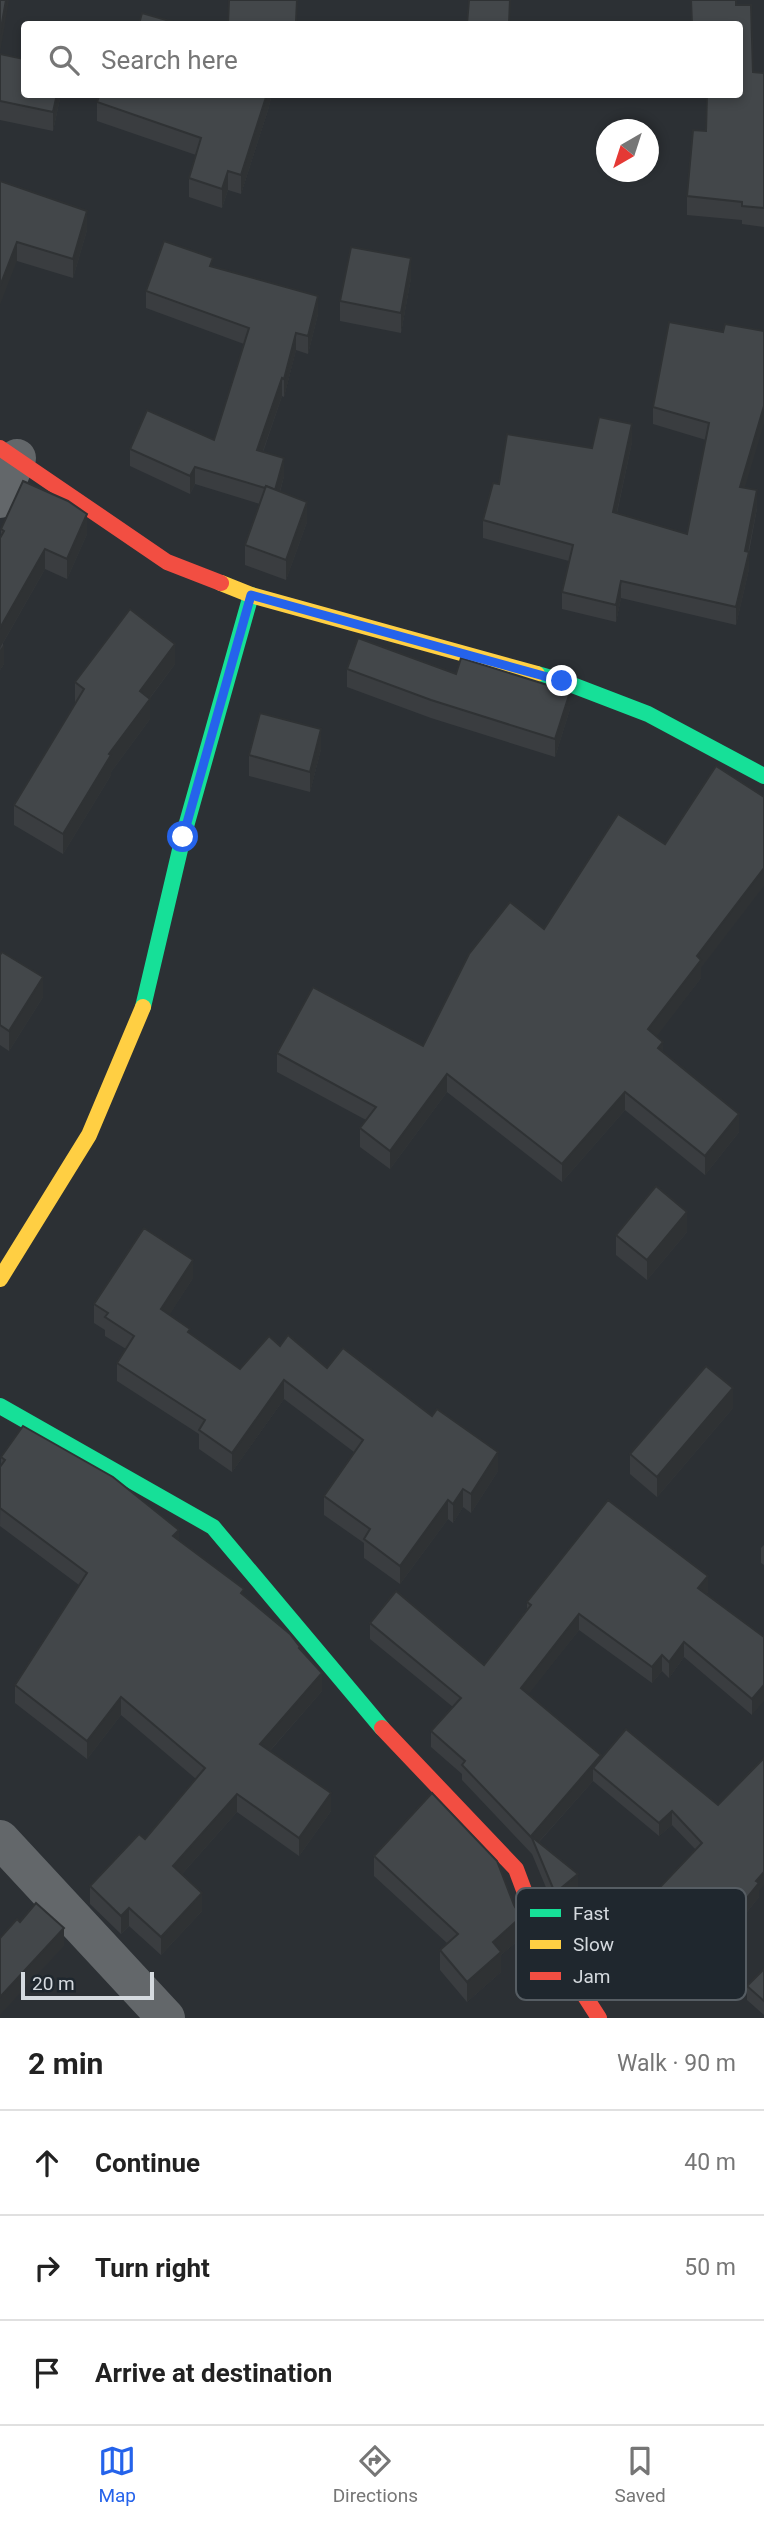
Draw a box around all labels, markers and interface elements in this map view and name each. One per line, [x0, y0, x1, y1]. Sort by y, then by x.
search box [21, 21, 743, 98]
icon: search [45, 41, 83, 79]
text: Search here [101, 45, 238, 75]
north arrow [596, 119, 659, 182]
route end [546, 665, 577, 696]
route start [167, 821, 198, 852]
legend [516, 1888, 746, 2000]
text: Fast [573, 1902, 610, 1925]
text: Slow [573, 1933, 614, 1956]
text: Jam [573, 1965, 610, 1988]
scale bar [21, 1969, 154, 2001]
text: 20 m [32, 1972, 75, 1995]
text: 2 min [28, 2046, 103, 2081]
text: Walk · 90 m [617, 2050, 736, 2077]
icon: ahead [28, 2144, 66, 2182]
text: Continue [95, 2148, 200, 2178]
text: 40 m [684, 2149, 736, 2176]
icon: right [28, 2249, 66, 2287]
text: Turn right [95, 2253, 210, 2283]
text: 50 m [684, 2254, 736, 2281]
icon: arrive [28, 2354, 66, 2392]
text: Arrive at destination [95, 2358, 332, 2388]
tab: Map [98, 2442, 136, 2507]
tab: Directions [333, 2442, 418, 2507]
tab: Saved [614, 2442, 666, 2507]

